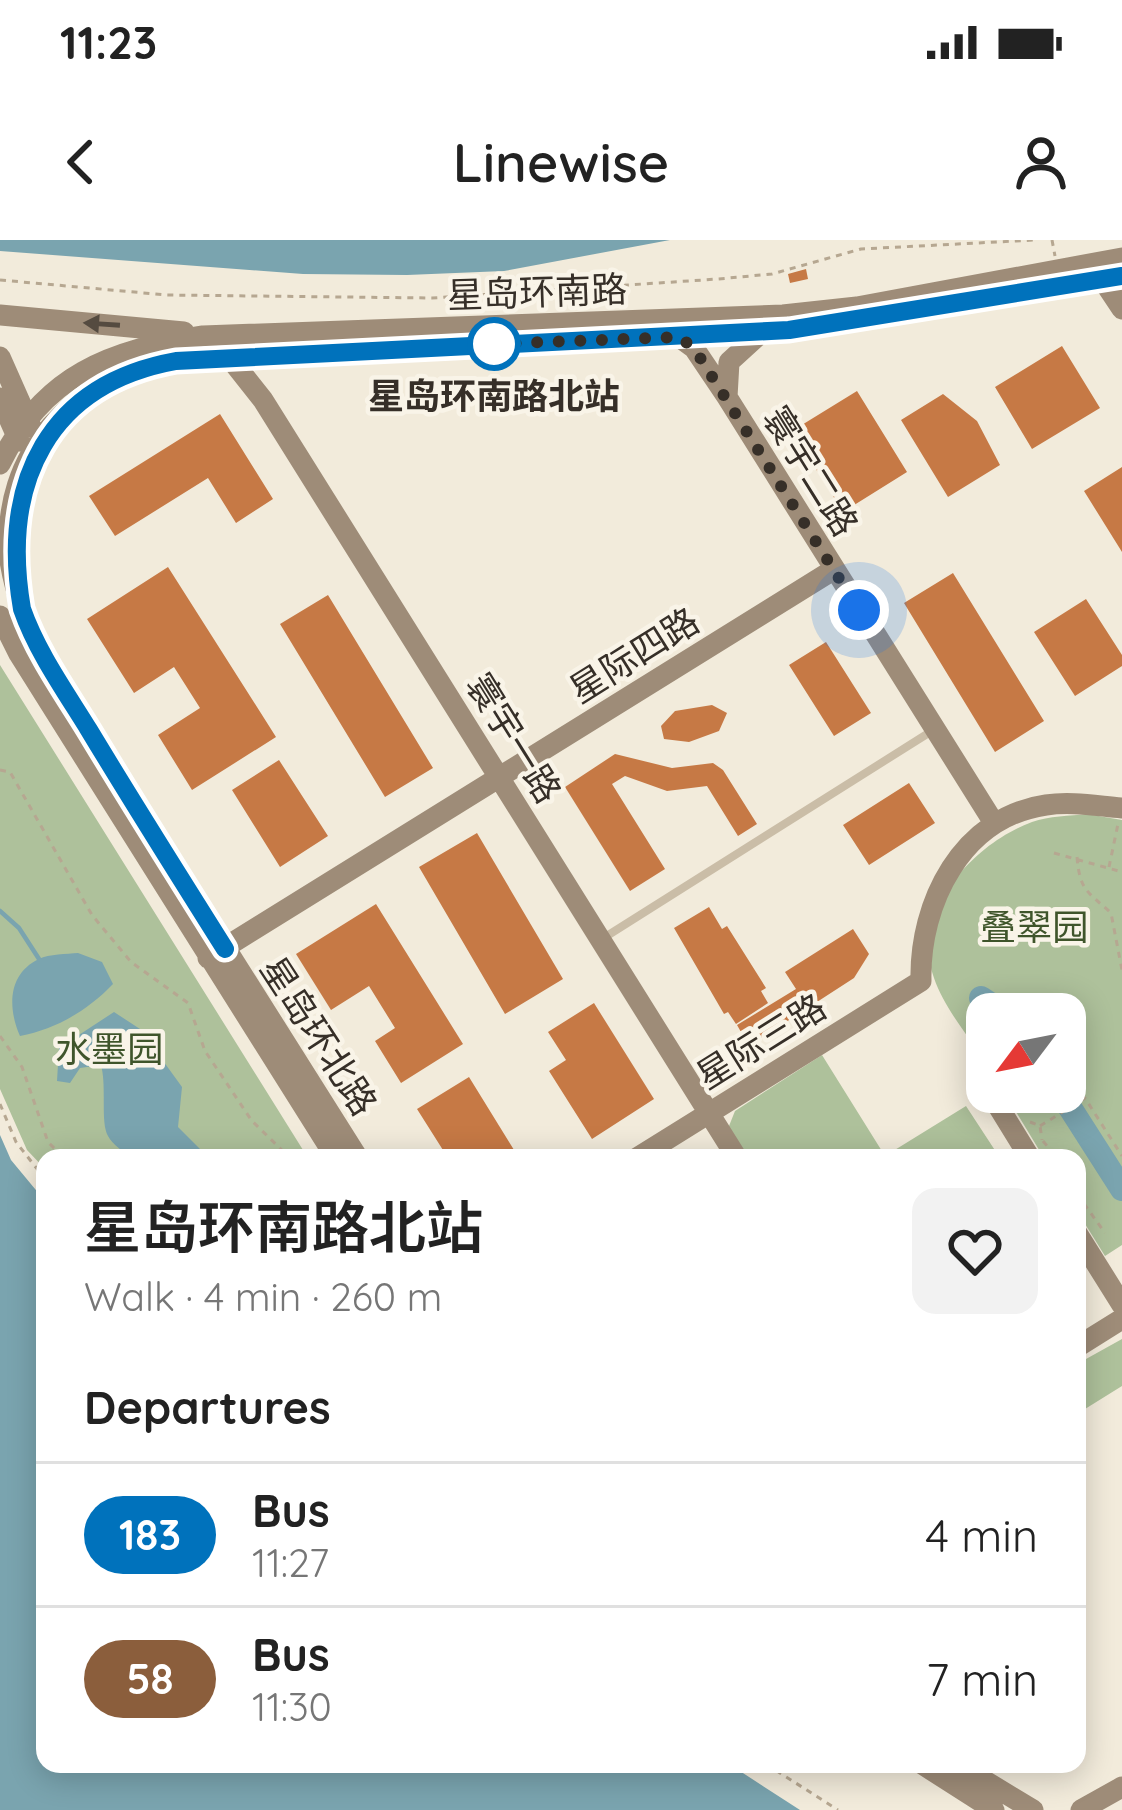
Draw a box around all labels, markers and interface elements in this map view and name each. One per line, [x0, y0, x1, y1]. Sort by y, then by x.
text: 11:23 [60, 14, 157, 70]
text: Linewise [453, 128, 669, 196]
icon: back [48, 129, 114, 195]
icon: person [1008, 129, 1074, 195]
street label: 星岛环南路 [446, 266, 628, 317]
one-way arrow [82, 315, 120, 334]
marker: 星岛环南路北站 [469, 319, 519, 369]
place label: 星岛环南路北站 [368, 373, 620, 418]
street label: 寰宇二路 [754, 398, 869, 544]
your location [829, 580, 889, 640]
street label: 星际四路 [561, 597, 707, 712]
street label: 寰宇一路 [457, 665, 572, 811]
park label: 叠翠园 [980, 904, 1088, 949]
street label: 星岛环北路 [252, 948, 387, 1123]
street label: 星际三路 [688, 983, 834, 1098]
north arrow [966, 993, 1086, 1113]
map controls [966, 993, 1086, 1113]
park label: 水墨园 [55, 1026, 163, 1071]
button: heart [912, 1188, 1038, 1314]
text: 星岛环南路北站 [84, 1191, 483, 1262]
text: Walk · 4 min · 260 m [84, 1272, 442, 1321]
text: Departures [84, 1379, 331, 1435]
text: Bus [252, 1482, 330, 1538]
text: 4 min [925, 1507, 1038, 1563]
text: 183 [119, 1508, 181, 1561]
text: 11:27 [252, 1538, 329, 1587]
text: Bus [252, 1626, 330, 1682]
text: 7 min [926, 1651, 1038, 1707]
text: 58 [126, 1652, 174, 1705]
text: 11:30 [252, 1682, 332, 1731]

